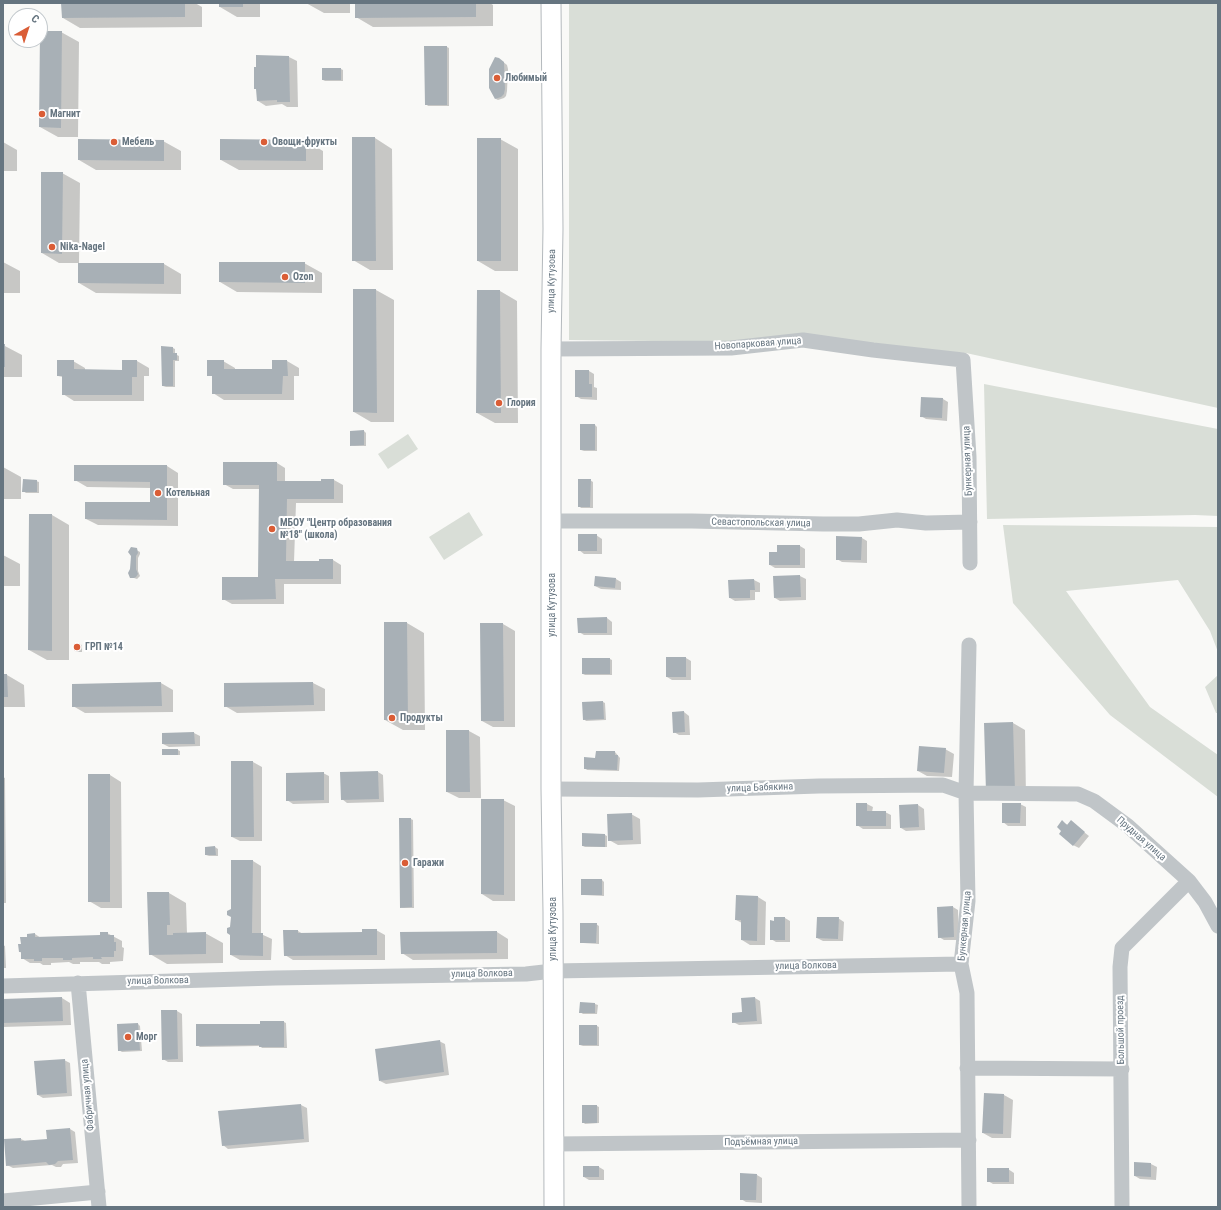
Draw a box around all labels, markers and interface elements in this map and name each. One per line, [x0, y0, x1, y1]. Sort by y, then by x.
north arrow [8, 8, 48, 48]
text: С [29, 12, 42, 26]
place label: Любимый [505, 72, 547, 84]
marker: Любимый [492, 73, 502, 83]
place label: Магнит [50, 108, 81, 120]
marker: Магнит [37, 109, 47, 119]
place label: Мебель [122, 136, 154, 148]
place label: Овощи-фрукты [272, 136, 337, 148]
marker: Мебель [109, 137, 119, 147]
marker: Овощи-фрукты [259, 137, 269, 147]
place label: Nika-Nagel [60, 241, 105, 253]
marker: Nika-Nagel [47, 242, 57, 252]
street label: улица Кутузова [545, 249, 559, 313]
place label: Ozon [293, 271, 313, 283]
marker: Ozon [280, 272, 290, 282]
street label: Новопарковая улица [714, 335, 802, 353]
place label: Глория [507, 397, 536, 409]
marker: Глория [494, 398, 504, 408]
street label: Бункерная улица [961, 426, 975, 496]
place label: Котельная [166, 487, 210, 499]
marker: Котельная [153, 488, 163, 498]
street label: Севастопольская улица [711, 516, 811, 530]
place label: МБОУ "Центр образования №18" (школа) [280, 517, 392, 540]
marker: МБОУ "Центр образования №18" (школа) [267, 524, 277, 534]
street label: улица Кутузова [546, 573, 558, 637]
place label: ГРП №14 [85, 641, 123, 653]
marker: ГРП №14 [72, 642, 82, 652]
place label: Продукты [400, 712, 443, 724]
marker: Продукты [387, 713, 397, 723]
street label: улица Бабякина [727, 781, 793, 795]
street label: Прудная улица [1114, 814, 1168, 864]
place label: Гаражи [413, 857, 444, 869]
marker: Гаражи [400, 858, 410, 868]
street label: Бункерная улица [956, 890, 974, 962]
street label: улица Кутузова [547, 897, 559, 961]
street label: улица Волкова [775, 959, 837, 973]
street label: улица Волкова [451, 967, 513, 981]
street label: улица Волкова [127, 974, 189, 988]
street label: Большой проезд [1114, 995, 1128, 1065]
place label: Морг [136, 1031, 157, 1043]
marker: Морг [123, 1032, 133, 1042]
street label: Фабричная улица [79, 1058, 97, 1132]
street label: Подъёмная улица [724, 1135, 798, 1149]

